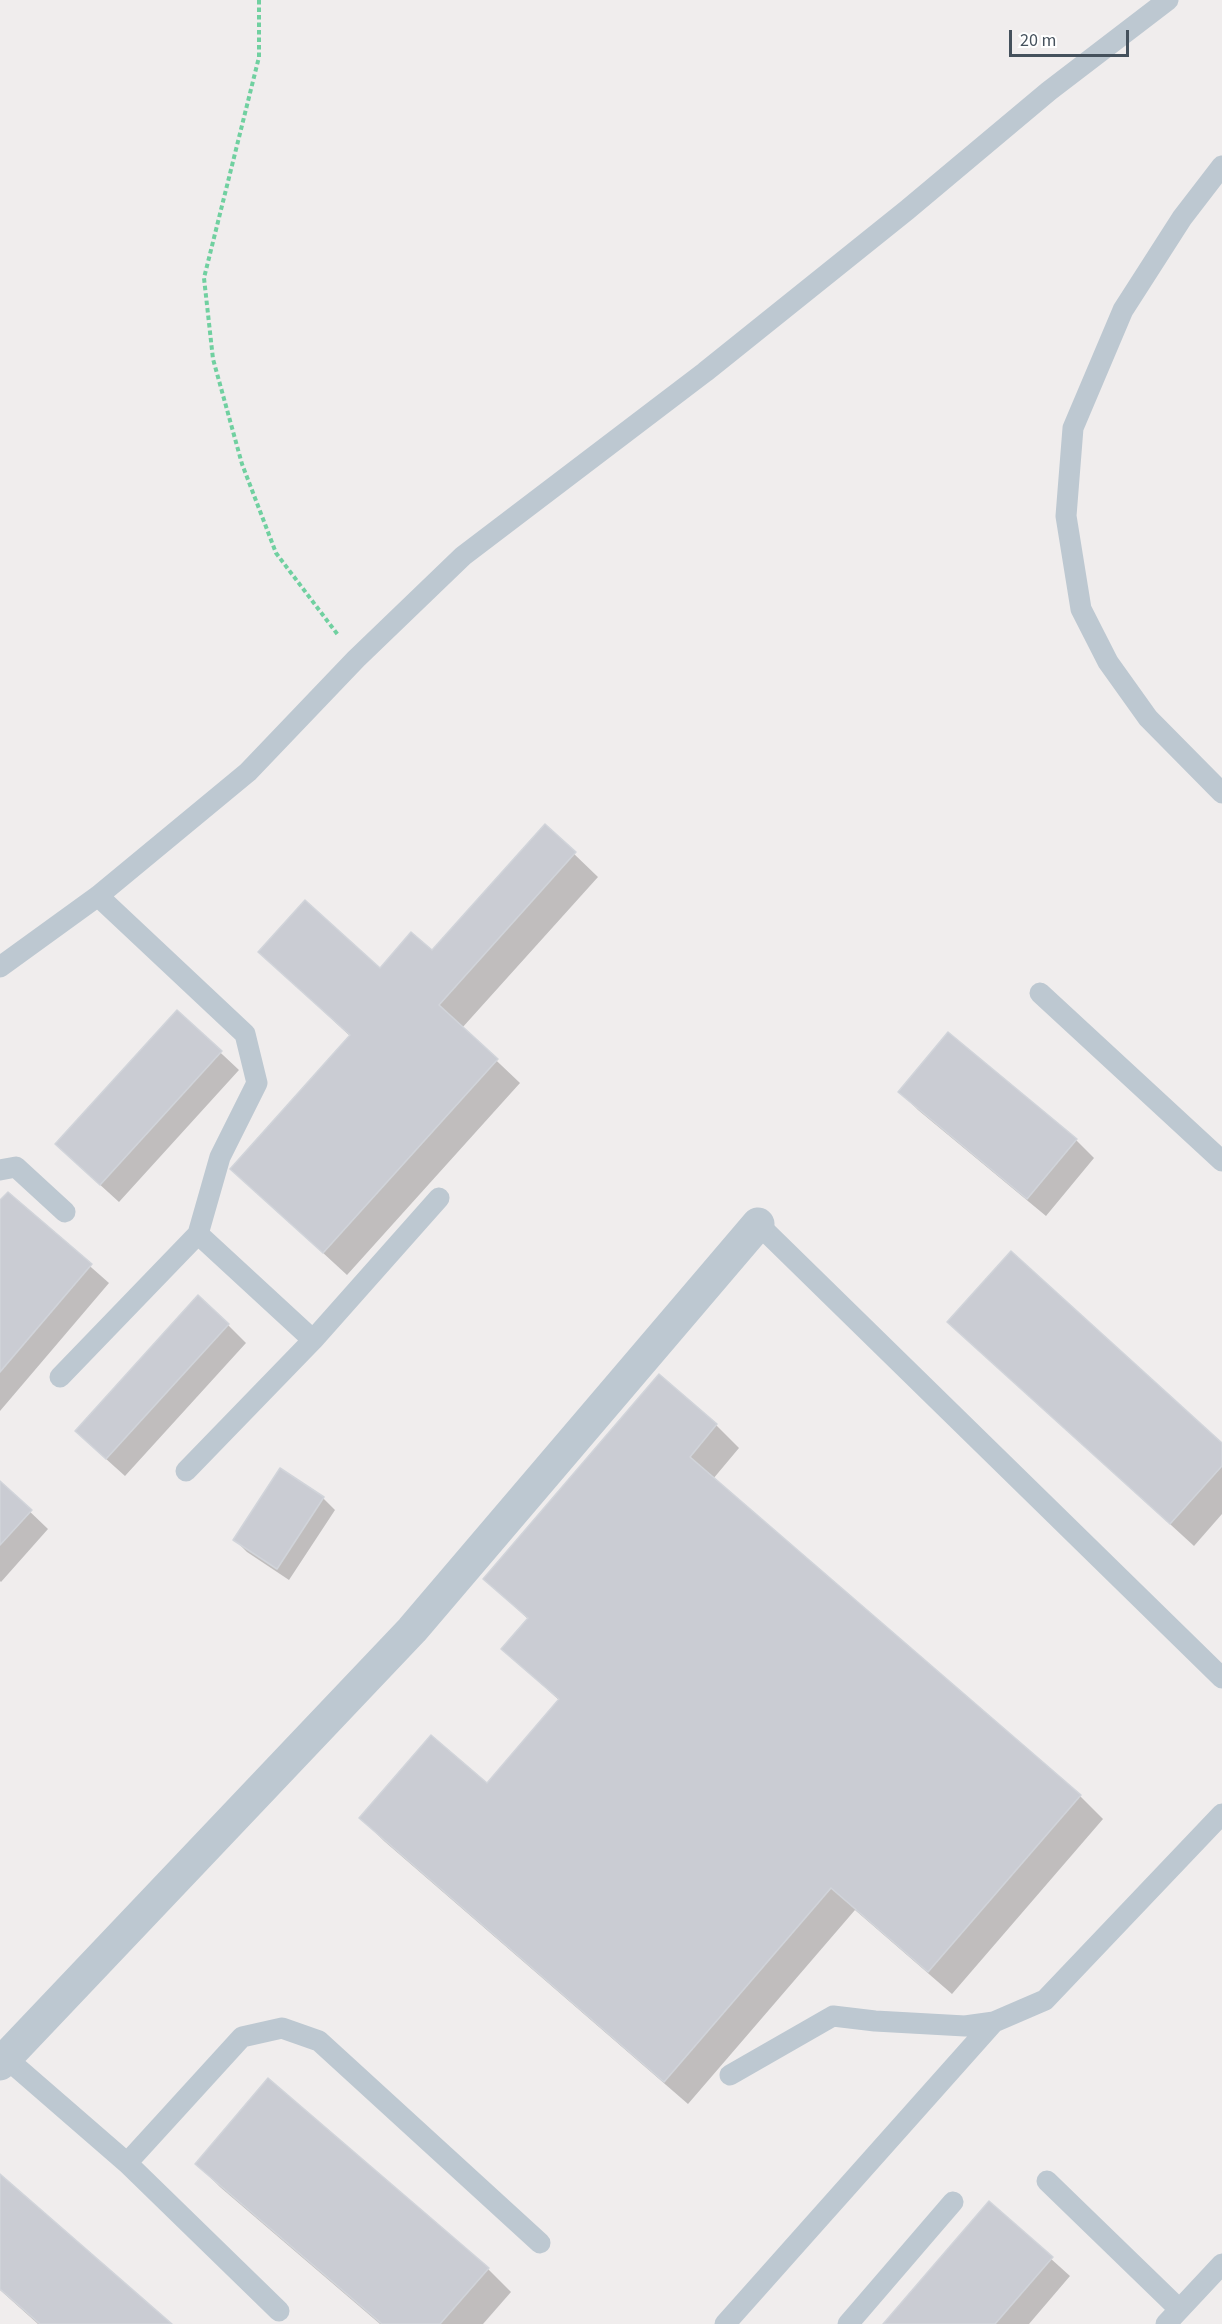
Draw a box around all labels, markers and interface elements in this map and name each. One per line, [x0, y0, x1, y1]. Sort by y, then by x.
scale bar [1012, 18, 1132, 56]
text: 20 m [1020, 28, 1056, 53]

